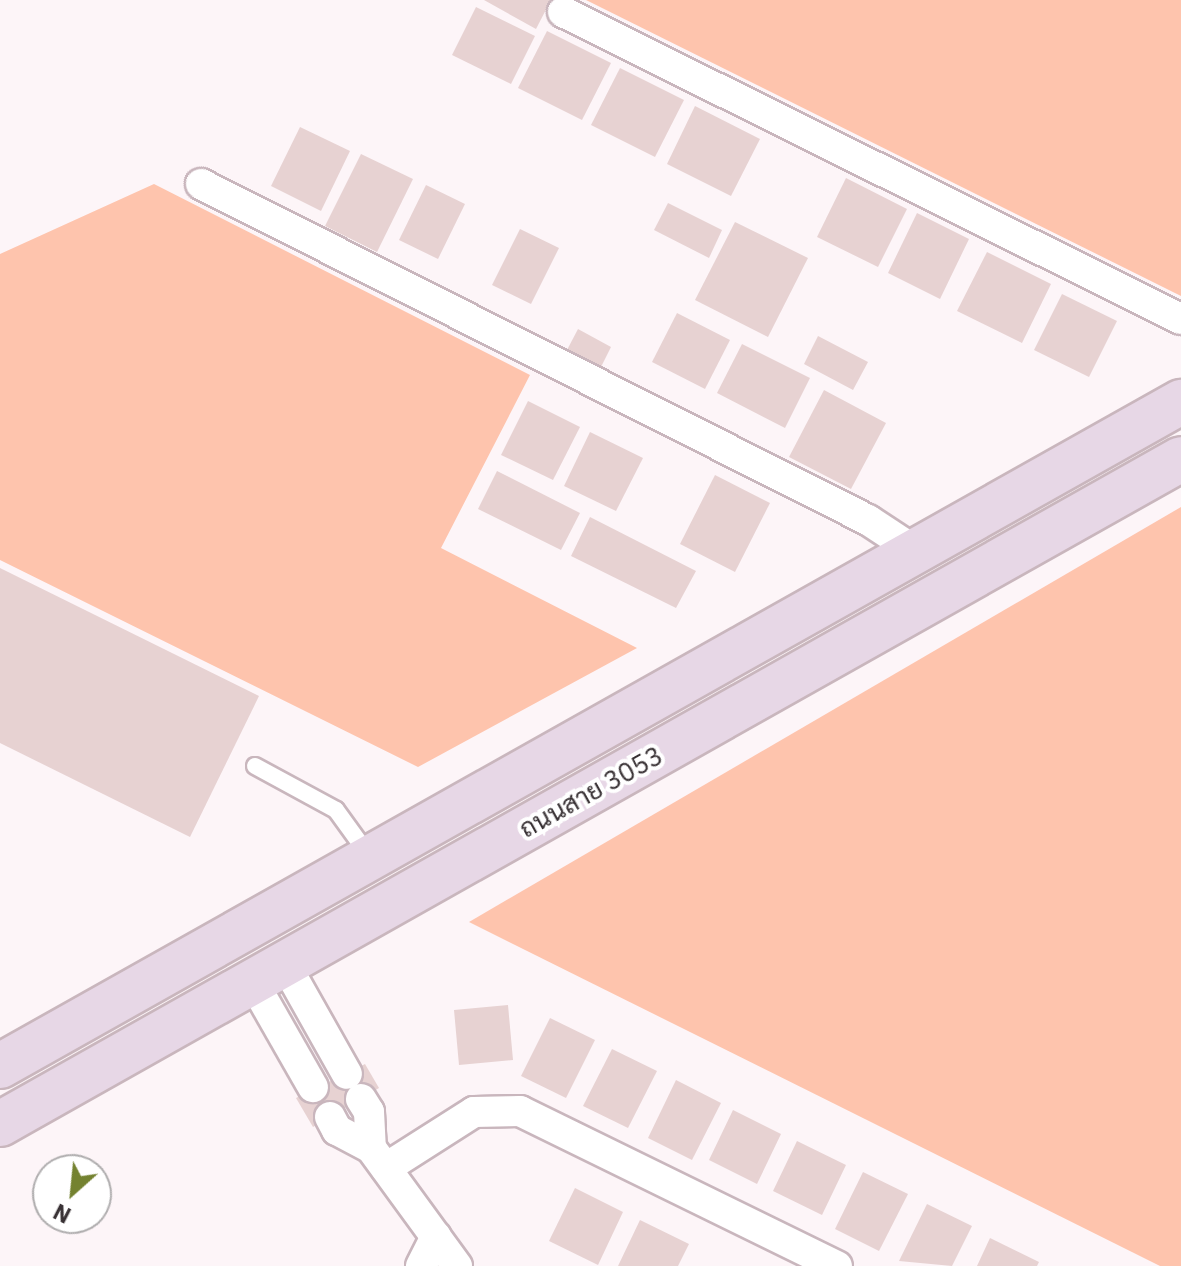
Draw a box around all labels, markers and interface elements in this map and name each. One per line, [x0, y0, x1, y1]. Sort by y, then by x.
street label: ถนนสาย 3053 [514, 740, 668, 844]
north arrow [32, 1154, 112, 1234]
text: N [48, 1198, 75, 1231]

